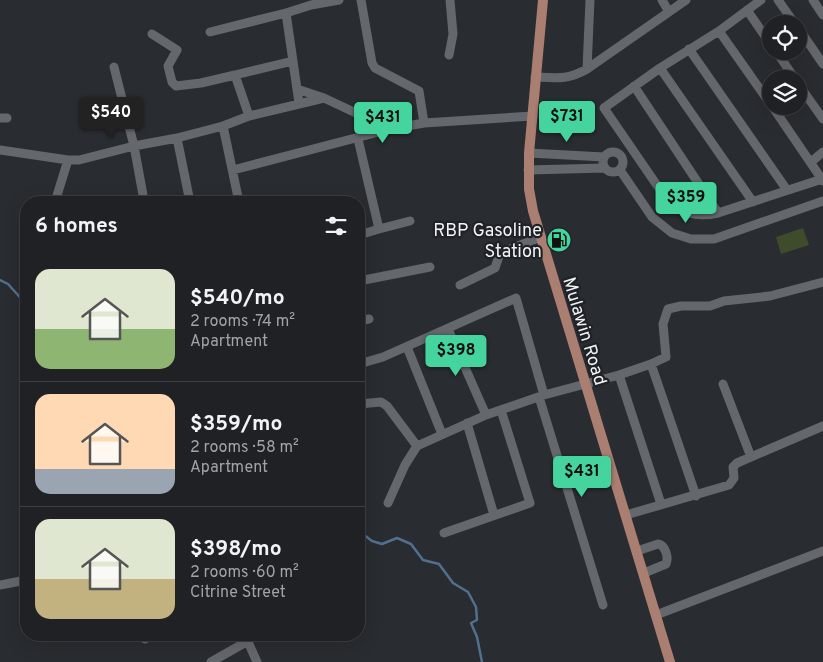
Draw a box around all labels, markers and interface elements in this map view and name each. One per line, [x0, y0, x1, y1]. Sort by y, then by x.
map controls [762, 15, 807, 115]
button: locate [762, 15, 807, 60]
button: layers [762, 70, 807, 115]
pin: $540 [81, 96, 141, 139]
pin: $731 [537, 100, 597, 143]
pin: $431 [353, 102, 413, 144]
text: $540 [91, 103, 131, 123]
text: $731 [550, 107, 584, 127]
text: $431 [365, 108, 401, 128]
pin: $359 [656, 182, 716, 224]
text: $359 [667, 188, 705, 208]
icon: filters [322, 212, 350, 240]
text: 6 homes [35, 213, 118, 240]
place label: RBP Gasoline Station [433, 220, 542, 264]
fuel station icon: RBP Gasoline Station [546, 227, 572, 253]
street label: Mulawin Road [556, 274, 611, 388]
text: $540/mo [190, 285, 285, 312]
icon: home [75, 289, 135, 349]
text: 2 rooms · 74 m² [190, 312, 295, 332]
text: Apartment [190, 332, 268, 352]
pin: $398 [426, 334, 486, 377]
text: $398 [436, 341, 476, 361]
text: $359/mo [190, 411, 282, 438]
icon: home [75, 414, 135, 474]
text: 2 rooms · 58 m² [190, 438, 299, 458]
pin: $431 [552, 456, 612, 498]
text: Apartment [190, 458, 268, 478]
text: $431 [564, 462, 600, 482]
text: $398/mo [190, 536, 282, 563]
icon: home [75, 539, 135, 599]
text: 2 rooms · 60 m² [190, 563, 299, 583]
text: Citrine Street [190, 583, 286, 603]

